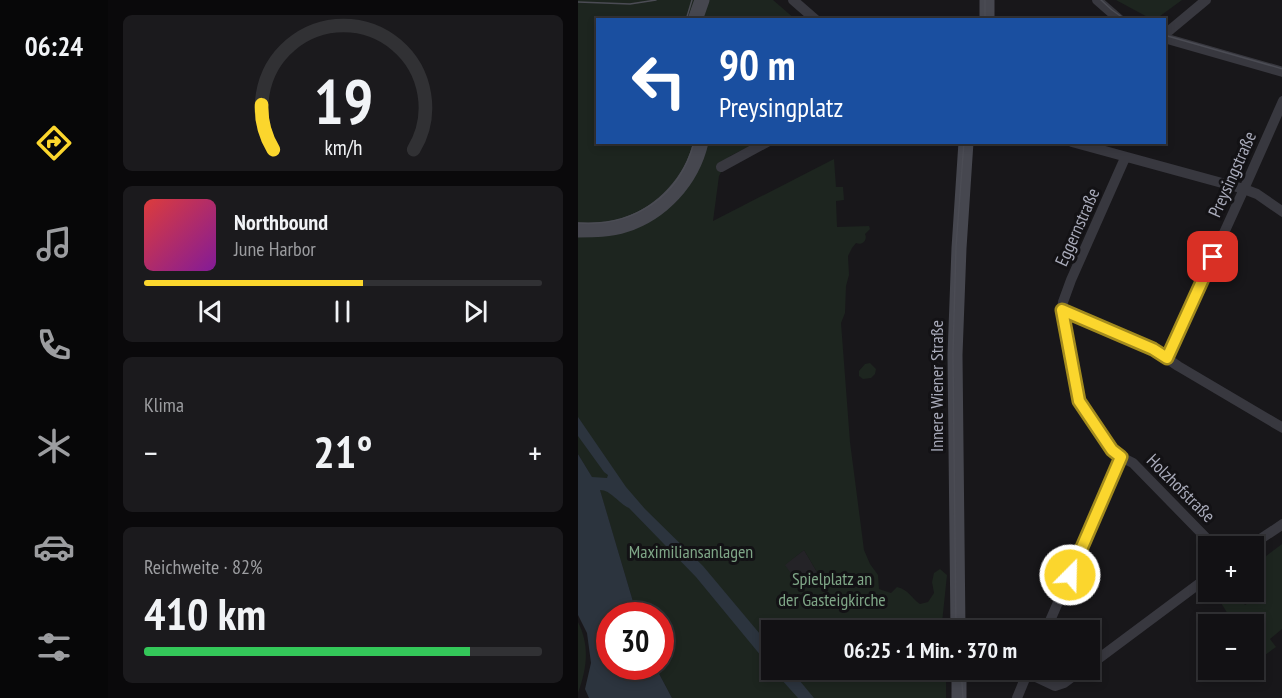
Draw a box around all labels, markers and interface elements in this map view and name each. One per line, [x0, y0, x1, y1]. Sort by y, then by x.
text: 06:24 [25, 29, 83, 63]
text: 90 m [719, 37, 796, 92]
icon: left [620, 42, 698, 120]
text: 19 [313, 60, 373, 141]
text: Preysingplatz [719, 90, 843, 124]
icon: directions [33, 122, 75, 164]
street label: Preysingstraße [1203, 128, 1261, 220]
text: km/h [324, 133, 362, 161]
street label: Eggernstraße [1050, 184, 1104, 270]
text: Northbound [234, 208, 328, 236]
icon: music [33, 223, 75, 265]
pin [1187, 231, 1238, 282]
text: June Harbor [234, 236, 316, 262]
icon: arrive [1196, 240, 1229, 273]
icon: previous [194, 295, 227, 328]
icon: pause [326, 295, 359, 328]
icon: next [459, 295, 492, 328]
street label: Innere Wiener Straße [925, 320, 948, 452]
icon: phone [33, 324, 75, 366]
text: Klima [144, 392, 184, 418]
text: 21° [313, 422, 373, 480]
icon: climate [33, 425, 75, 467]
text: − [144, 431, 158, 474]
text: + [528, 431, 542, 474]
street label: Holzhofstraße [1142, 449, 1220, 527]
icon: car [33, 526, 75, 568]
map controls [1198, 536, 1264, 680]
button: + [1198, 536, 1264, 602]
park label: Maximiliansanlagen [629, 540, 753, 563]
position arrow [1038, 543, 1102, 607]
text: Reichweite · 82% [144, 554, 263, 580]
park label: Spielplatz an der Gasteigkirche [778, 567, 886, 611]
text: 410 km [144, 584, 266, 642]
speed limit sign: 30 [596, 602, 674, 680]
button: − [1198, 614, 1264, 680]
icon: filters [33, 626, 75, 668]
text: 06:25 · 1 Min. · 370 m [844, 636, 1017, 664]

